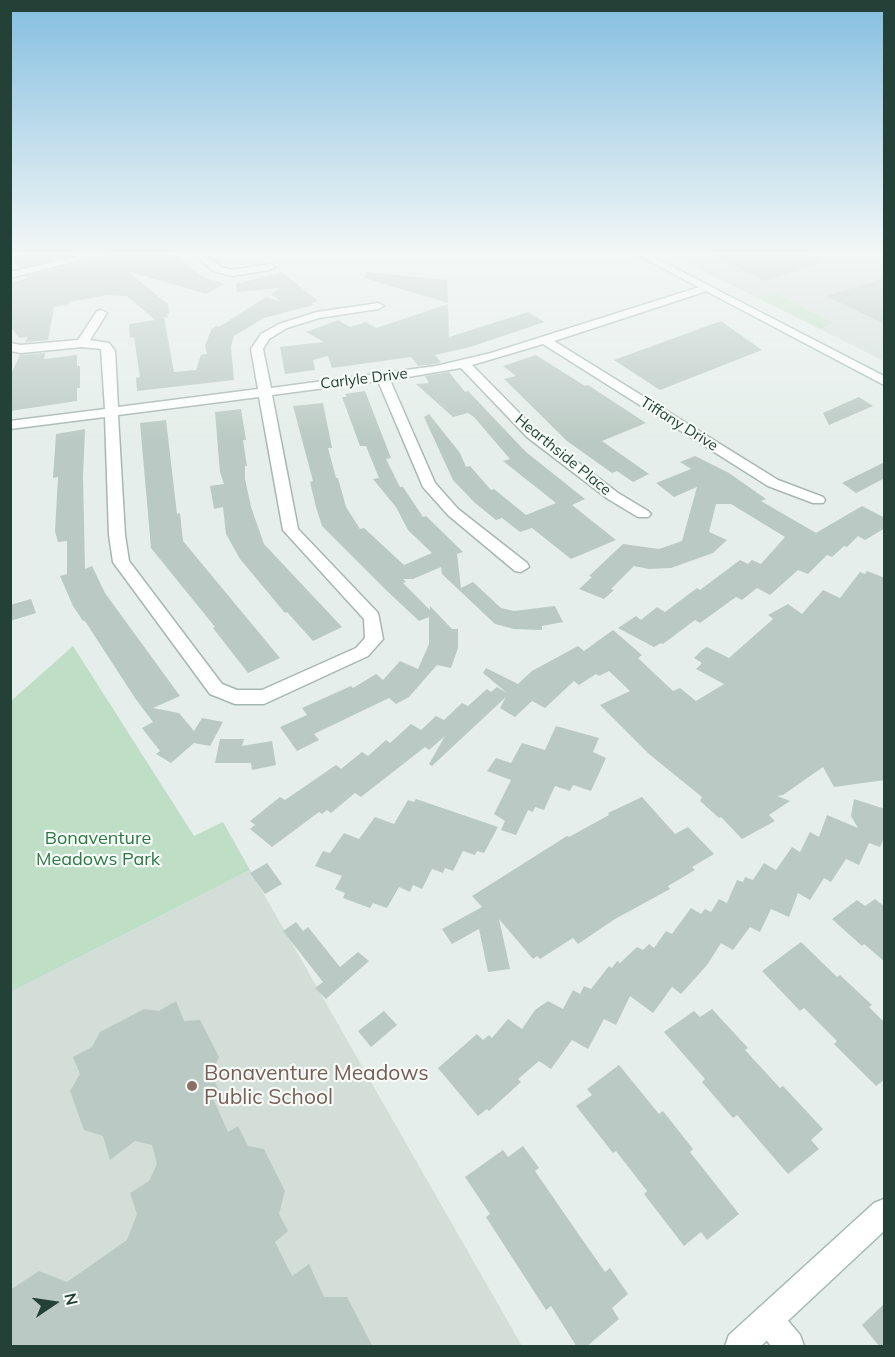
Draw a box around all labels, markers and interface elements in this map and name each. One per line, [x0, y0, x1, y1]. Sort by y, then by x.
street label: Carlyle Drive [319, 365, 409, 393]
street label: Tiffany Drive [637, 393, 721, 455]
street label: Hearthside Place [511, 411, 615, 499]
park label: Bonaventure Meadows Park [36, 828, 160, 870]
place label: Bonaventure Meadows Public School [204, 1061, 429, 1111]
marker: Bonaventure Meadows Public School [185, 1079, 199, 1093]
north arrow [24, 1273, 84, 1333]
text: N [60, 1291, 83, 1307]

